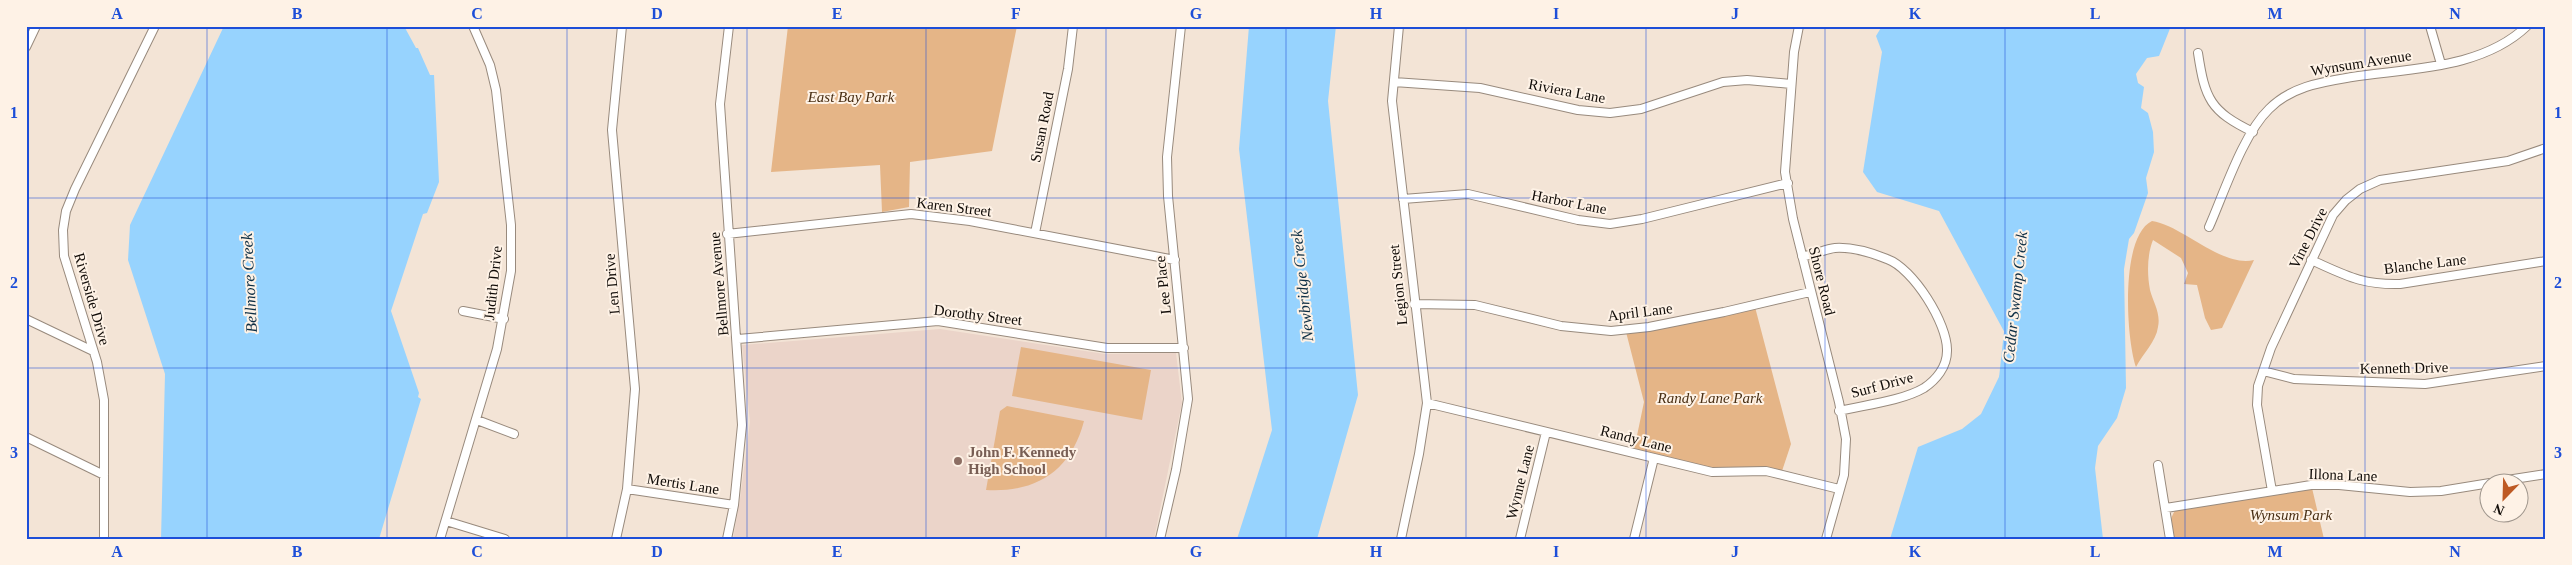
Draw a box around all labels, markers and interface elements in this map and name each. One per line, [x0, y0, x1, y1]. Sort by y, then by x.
text: A [111, 5, 123, 22]
text: B [292, 5, 303, 22]
text: C [471, 5, 483, 22]
text: D [651, 5, 663, 22]
text: E [832, 5, 842, 22]
text: F [1011, 5, 1021, 22]
text: G [1190, 5, 1203, 22]
text: H [1370, 5, 1383, 22]
text: I [1553, 5, 1559, 22]
text: J [1731, 5, 1739, 22]
text: K [1909, 5, 1922, 22]
text: L [2090, 5, 2100, 22]
text: M [2267, 5, 2283, 22]
text: N [2449, 5, 2461, 22]
street label: Wynsum Avenue [2310, 47, 2413, 79]
street label: Riviera Lane [1527, 76, 1607, 106]
park label: East Bay Park [807, 89, 895, 105]
street label: Susan Road [1027, 90, 1057, 163]
text: 1 [10, 104, 18, 121]
text: 1 [2554, 104, 2562, 121]
street label: Harbor Lane [1530, 187, 1608, 217]
street label: Karen Street [916, 194, 993, 220]
street label: Vine Drive [2286, 205, 2330, 271]
water label: Newbridge Creek [1288, 229, 1317, 343]
water label: Cedar Swamp Creek [2000, 230, 2031, 364]
street label: Bellmore Avenue [706, 231, 732, 337]
water label: Bellmore Creek [238, 232, 260, 333]
street label: Legion Street [1386, 243, 1410, 326]
street label: Judith Drive [481, 245, 505, 321]
street label: Shore Road [1806, 245, 1838, 318]
street label: Riverside Drive [71, 251, 113, 347]
street label: Blanche Lane [2383, 251, 2467, 277]
street label: Len Drive [601, 252, 623, 315]
street label: Lee Place [1152, 255, 1174, 315]
text: 2 [10, 274, 18, 291]
text: 2 [2554, 274, 2562, 291]
street label: April Lane [1607, 300, 1674, 324]
street label: Dorothy Street [933, 302, 1024, 328]
street label: Kenneth Drive [2360, 359, 2449, 377]
street label: Surf Drive [1849, 369, 1915, 401]
park label: Randy Lane Park [1657, 390, 1763, 406]
street label: Randy Lane [1599, 422, 1674, 456]
street label: Wynne Lane [1503, 443, 1537, 521]
text: 3 [10, 444, 18, 461]
place label: John F. Kennedy High School [968, 444, 1077, 477]
text: 3 [2554, 444, 2562, 461]
marker: John F. Kennedy High School [952, 455, 964, 467]
street label: Illona Lane [2308, 466, 2378, 484]
street label: Mertis Lane [646, 470, 721, 498]
north arrow [2480, 472, 2530, 522]
text: N [2492, 501, 2507, 518]
park label: Wynsum Park [2250, 507, 2333, 523]
text: A [111, 543, 123, 560]
text: B [292, 543, 303, 560]
text: C [471, 543, 483, 560]
text: D [651, 543, 663, 560]
text: E [832, 543, 842, 560]
text: F [1011, 543, 1021, 560]
text: G [1190, 543, 1203, 560]
text: H [1370, 543, 1383, 560]
text: I [1553, 543, 1559, 560]
text: J [1731, 543, 1739, 560]
text: K [1909, 543, 1922, 560]
text: L [2090, 543, 2100, 560]
text: M [2267, 543, 2283, 560]
text: N [2449, 543, 2461, 560]

